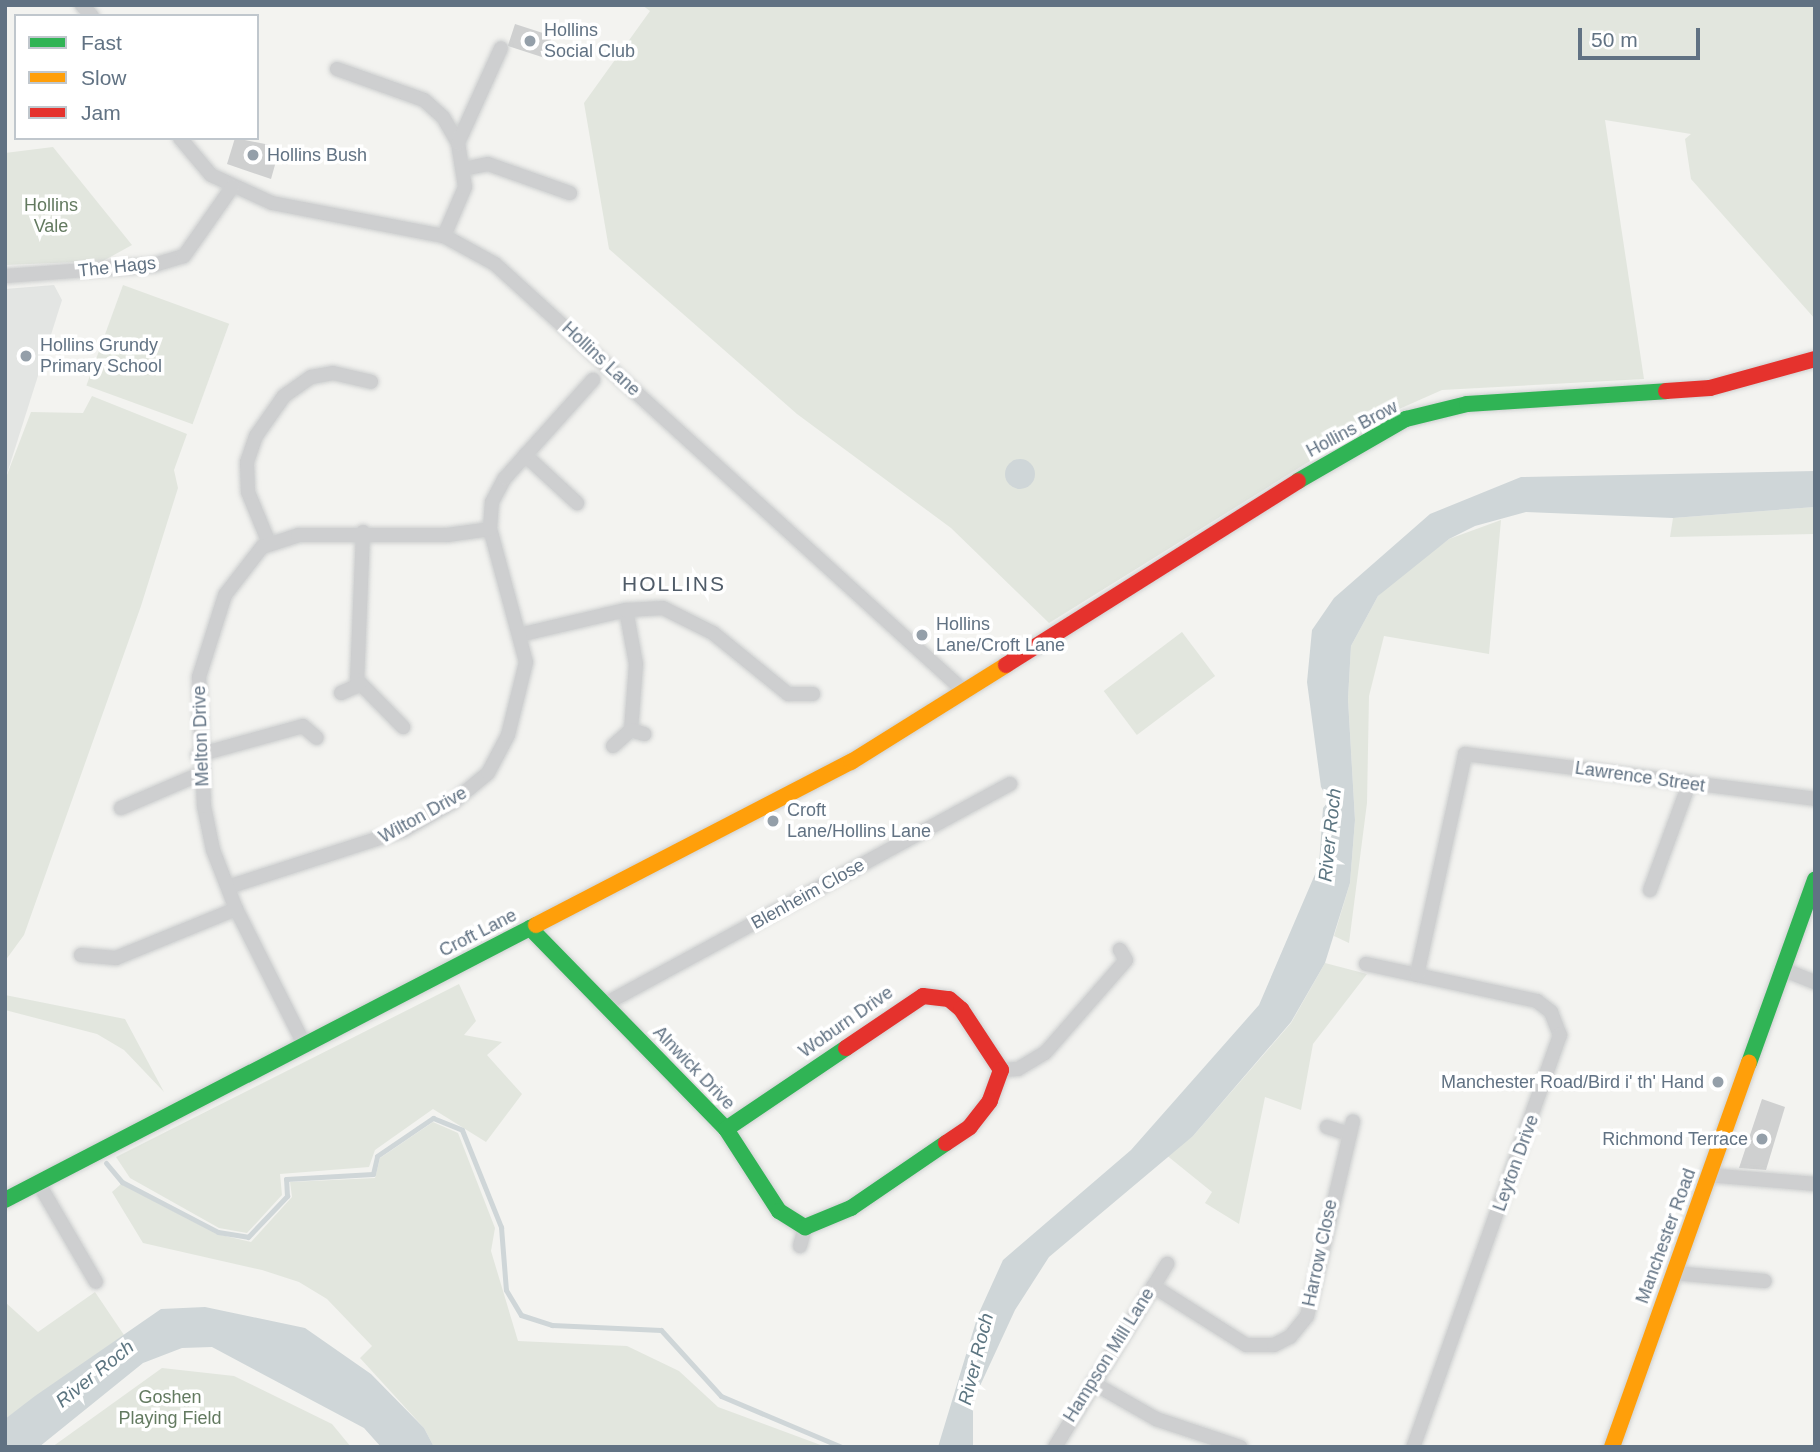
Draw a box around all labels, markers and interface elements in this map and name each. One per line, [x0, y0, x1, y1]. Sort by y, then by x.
legend [14, 14, 259, 140]
scale bar [1582, 14, 1704, 58]
place label: Hollins Social Club [544, 20, 635, 62]
text: 50 m [1591, 28, 1638, 51]
text: Fast [81, 31, 122, 54]
marker: Hollins Social Club [522, 33, 538, 49]
text: Slow [81, 66, 127, 89]
text: Jam [81, 101, 121, 124]
place label: Hollins Bush [267, 144, 367, 166]
marker: Hollins Bush [245, 147, 261, 163]
park label: Hollins Vale [24, 195, 78, 238]
street label: The Hags [77, 252, 157, 282]
street label: Hollins Lane [557, 317, 645, 401]
place label: Hollins Grundy Primary School [40, 335, 162, 378]
marker: Hollins Grundy Primary School [18, 348, 34, 364]
street label: Hollins Brow [1303, 396, 1401, 462]
district label: HOLLINS [623, 571, 725, 597]
place label: Hollins Lane/Croft Lane [936, 614, 1065, 656]
marker: Hollins Lane/Croft Lane [914, 627, 930, 643]
street label: Melton Drive [188, 685, 214, 787]
street label: Lawrence Street [1574, 757, 1706, 797]
street label: Wilton Drive [375, 782, 471, 848]
water label: River Roch [1314, 787, 1346, 883]
place label: Croft Lane/Hollins Lane [787, 800, 931, 842]
marker: Croft Lane/Hollins Lane [765, 813, 781, 829]
street label: Blenheim Close [748, 854, 868, 934]
street label: Croft Lane [436, 904, 520, 962]
street label: Woburn Drive [795, 982, 897, 1062]
street label: Alnwick Drive [649, 1022, 739, 1114]
place label: Manchester Road/Bird i' th' Hand [1441, 1071, 1704, 1093]
marker: Manchester Road/Bird i' th' Hand [1710, 1074, 1726, 1090]
street label: Leyton Drive [1489, 1112, 1543, 1214]
place label: Richmond Terrace [1602, 1128, 1748, 1150]
marker: Richmond Terrace [1754, 1131, 1770, 1147]
street label: Manchester Road [1632, 1166, 1700, 1306]
street label: Harrow Close [1298, 1197, 1342, 1309]
street label: Hampson Mill Lane [1059, 1284, 1159, 1426]
water label: River Roch [954, 1311, 998, 1407]
water label: River Roch [51, 1336, 139, 1412]
park label: Goshen Playing Field [118, 1387, 222, 1430]

